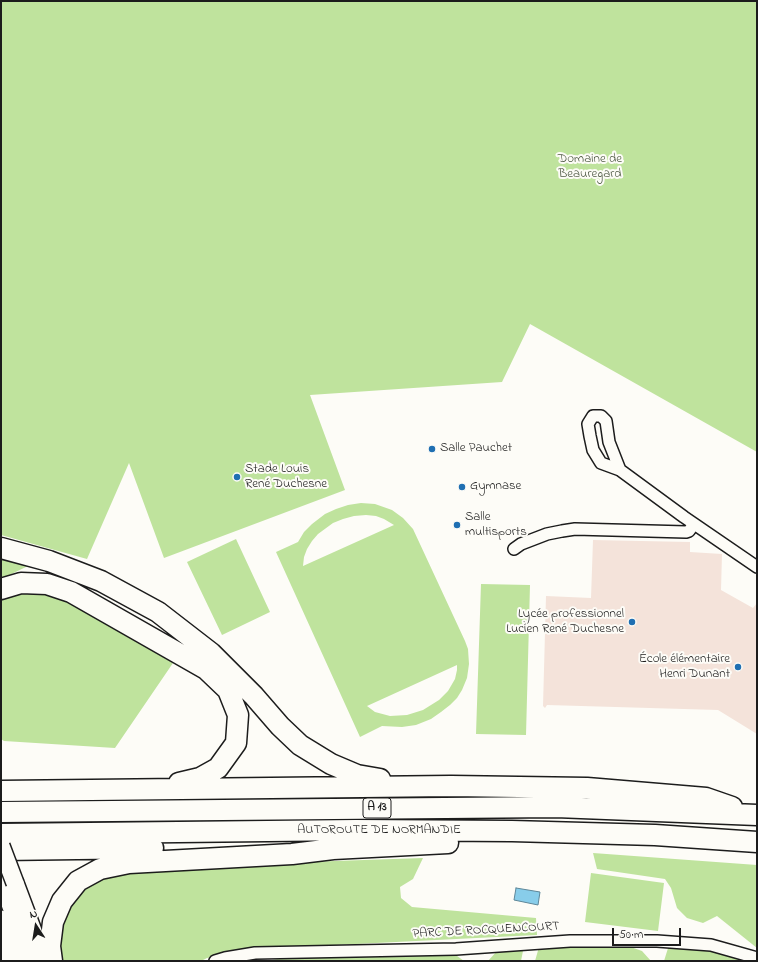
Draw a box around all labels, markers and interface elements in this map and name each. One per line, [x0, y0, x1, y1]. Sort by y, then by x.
park label: Domaine de Beauregard [558, 152, 622, 183]
place label: Salle Pauchet [440, 441, 512, 457]
marker: Salle Pauchet [427, 444, 437, 454]
place label: Stade Louis René Duchesne [245, 462, 327, 493]
marker: Stade Louis René Duchesne [232, 472, 242, 482]
place label: Gymnase [470, 479, 521, 495]
marker: Gymnase [457, 482, 467, 492]
place label: Salle multisports [465, 510, 527, 541]
marker: Salle multisports [452, 520, 462, 530]
place label: Lycée professionnel Lucien René Duchesne [506, 607, 624, 638]
marker: Lycée professionnel Lucien René Duchesne [627, 617, 637, 627]
place label: École élémentaire Henri Dunant [639, 652, 730, 683]
marker: École élémentaire Henri Dunant [733, 662, 743, 672]
road number: A 13 [363, 798, 391, 818]
street label: AUTOROUTE DE NORMANDIE [297, 823, 461, 839]
north arrow [16, 906, 56, 946]
text: N [28, 906, 39, 923]
street label: PARC DE ROCQUENCOURT [412, 919, 560, 943]
scale bar [614, 920, 683, 946]
text: 50 m [619, 926, 643, 944]

